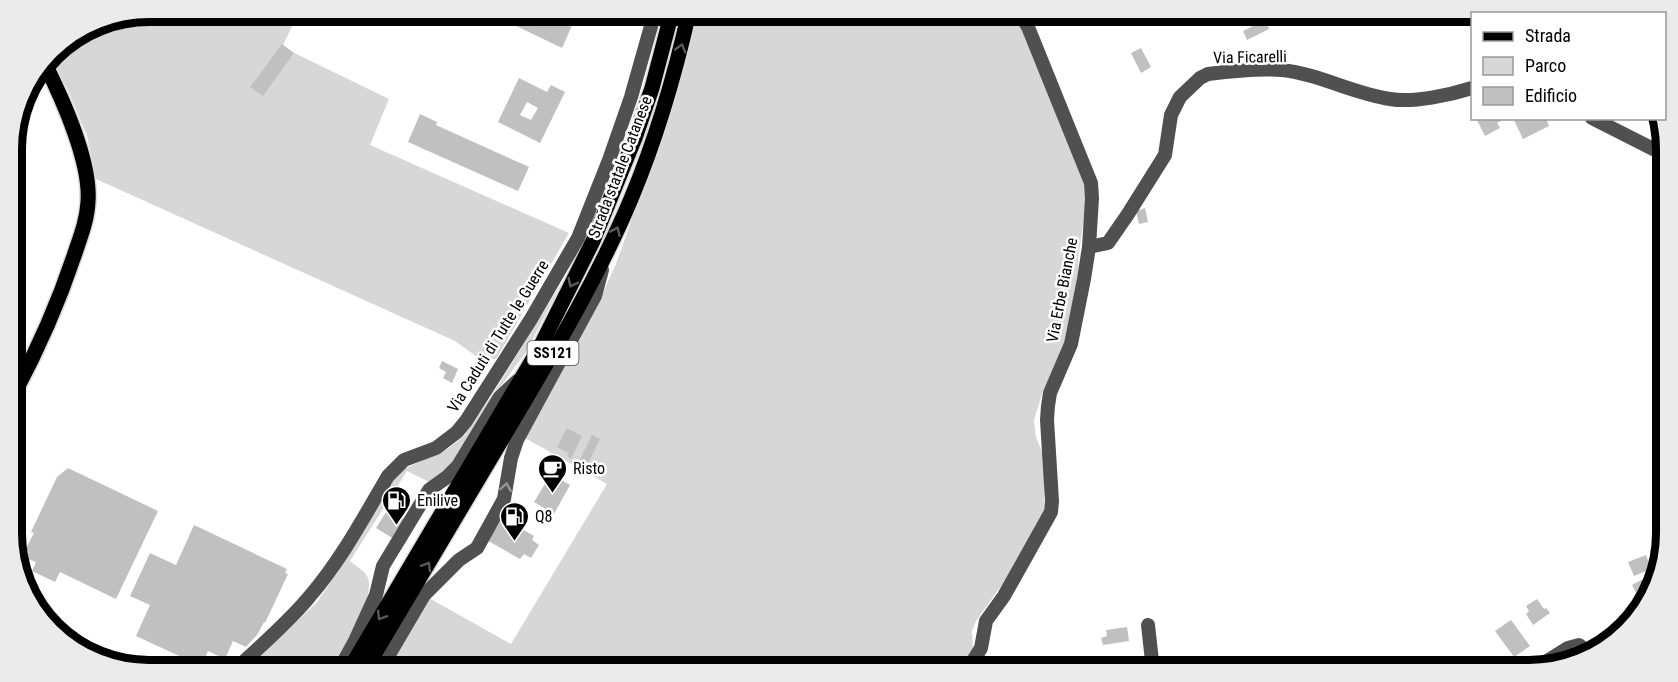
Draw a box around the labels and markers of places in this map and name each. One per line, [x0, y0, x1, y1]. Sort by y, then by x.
cafe icon: Risto [536, 452, 568, 494]
place label: Risto [573, 459, 605, 478]
fuel station icon: Enilive [380, 484, 412, 526]
place label: Enilive [417, 491, 458, 510]
fuel station icon: Q8 [498, 500, 530, 542]
place label: Q8 [535, 507, 553, 526]

